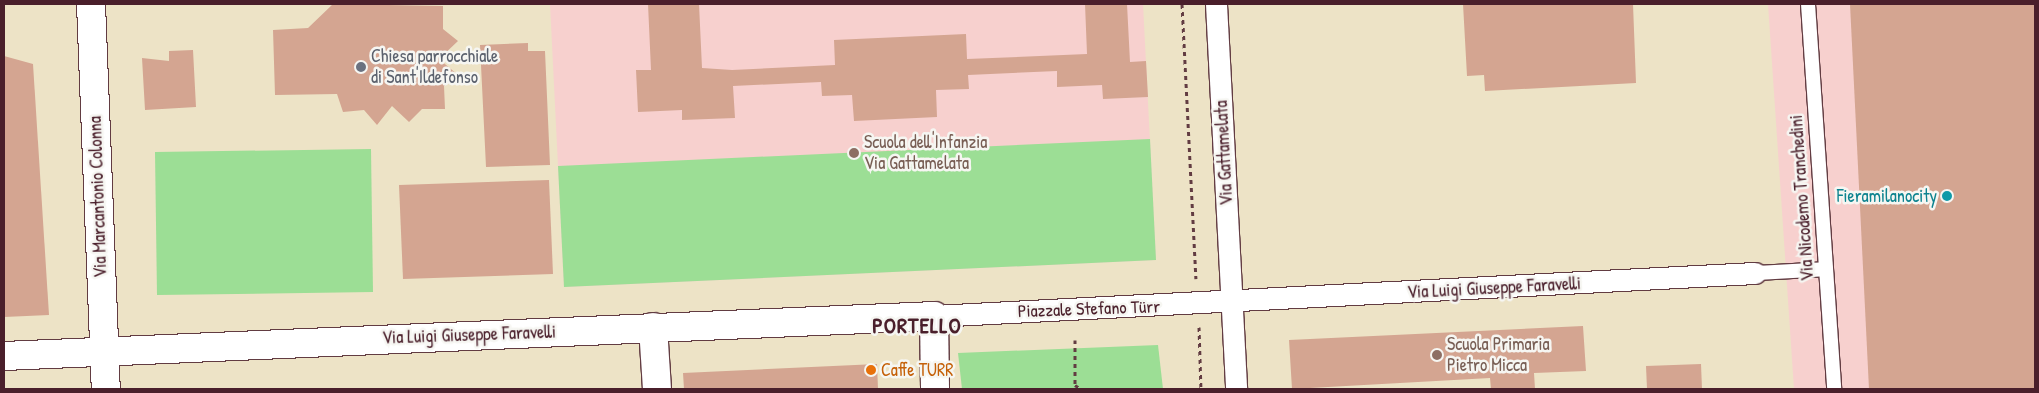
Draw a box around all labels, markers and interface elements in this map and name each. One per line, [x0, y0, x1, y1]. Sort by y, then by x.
place label: Chiesa parrocchiale di Sant'Ildefonso [371, 46, 498, 88]
marker: Chiesa parrocchiale di Sant'Ildefonso [355, 61, 367, 73]
street label: Via Gattamelata [1210, 100, 1238, 206]
street label: Via Nicodemo Tranchedini [1785, 114, 1819, 282]
street label: Via Marcantonio Colonna [84, 116, 112, 278]
place label: Scuola dell'Infanzia Via Gattamelata [864, 132, 987, 174]
marker: Scuola dell'Infanzia Via Gattamelata [848, 147, 860, 159]
place label: Fieramilanocity [1837, 185, 1937, 207]
marker: Fieramilanocity [1941, 190, 1953, 202]
street label: Via Luigi Giuseppe Faravelli [1407, 273, 1581, 303]
street label: Piazzale Stefano Türr [1017, 296, 1161, 322]
district label: PORTELLO [871, 313, 963, 339]
street label: Via Luigi Giuseppe Faravelli [382, 321, 556, 349]
place label: Scuola Primaria Pietro Micca [1447, 334, 1550, 376]
marker: Scuola Primaria Pietro Micca [1431, 349, 1443, 361]
place label: Caffe TURR [881, 359, 953, 381]
marker: Caffe TURR [865, 364, 877, 376]

